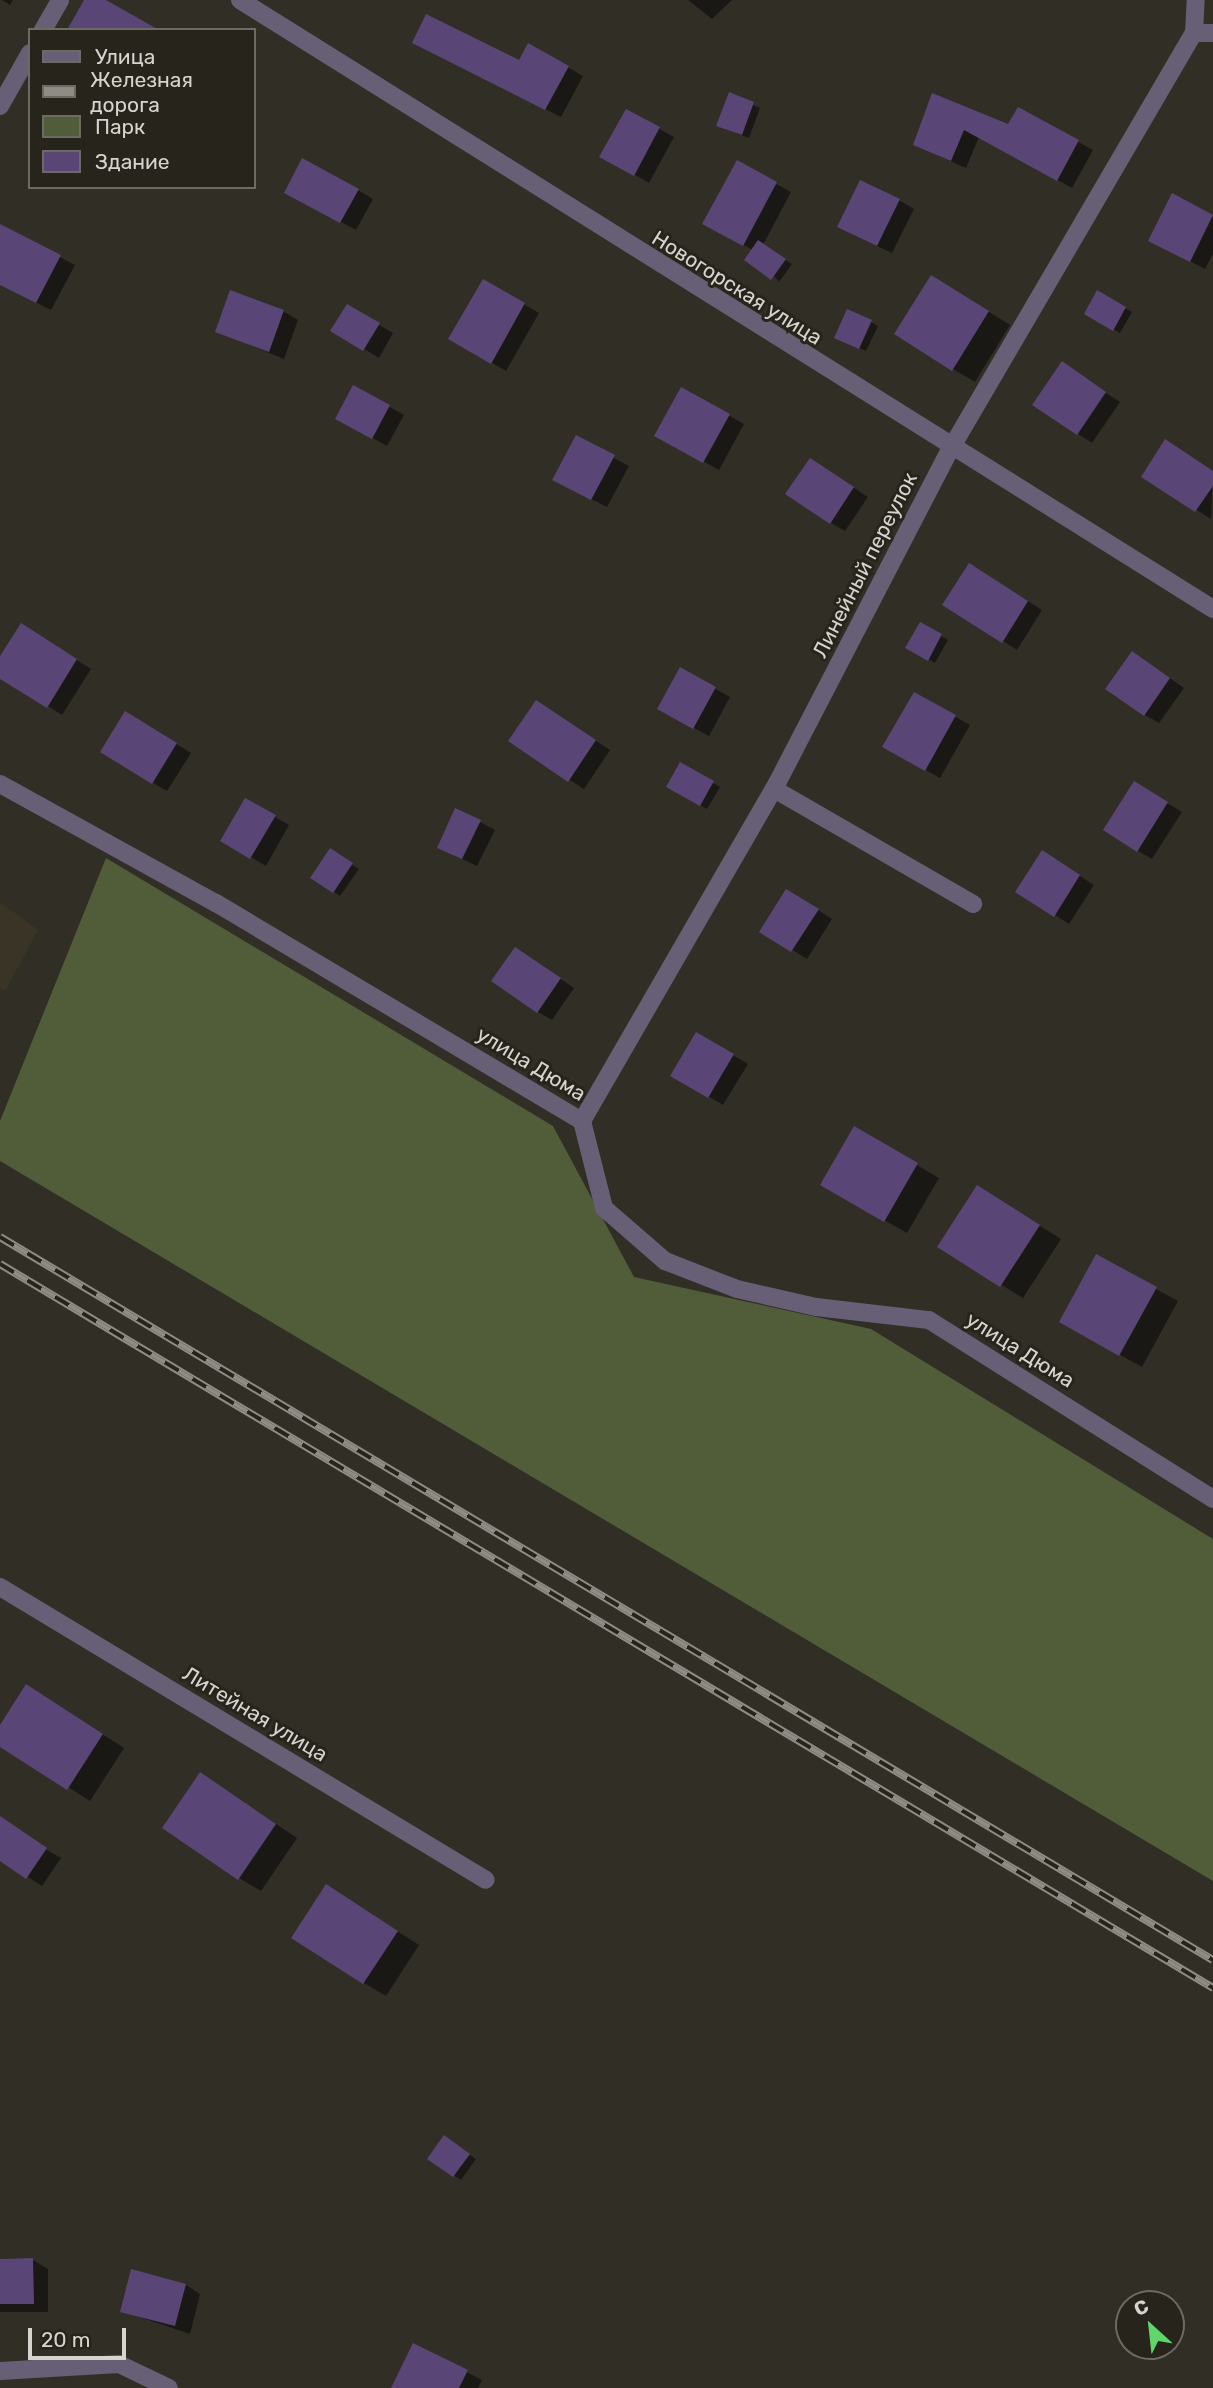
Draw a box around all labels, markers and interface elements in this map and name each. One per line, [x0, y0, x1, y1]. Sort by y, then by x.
legend [28, 28, 256, 189]
text: Улица [95, 44, 155, 69]
text: Железная дорога [90, 67, 193, 117]
text: Парк [95, 114, 145, 139]
text: Здание [95, 149, 170, 174]
street label: Новогорская улица [647, 225, 827, 351]
street label: Линейный переулок [807, 468, 923, 662]
street label: улица Дюма [472, 1022, 590, 1106]
street label: улица Дюма [961, 1307, 1079, 1393]
street label: Литейная улица [178, 1661, 332, 1767]
north arrow [1115, 2290, 1185, 2360]
text: С [1130, 2294, 1152, 2321]
scale bar [32, 2314, 130, 2358]
text: 20 m [41, 2327, 90, 2352]

